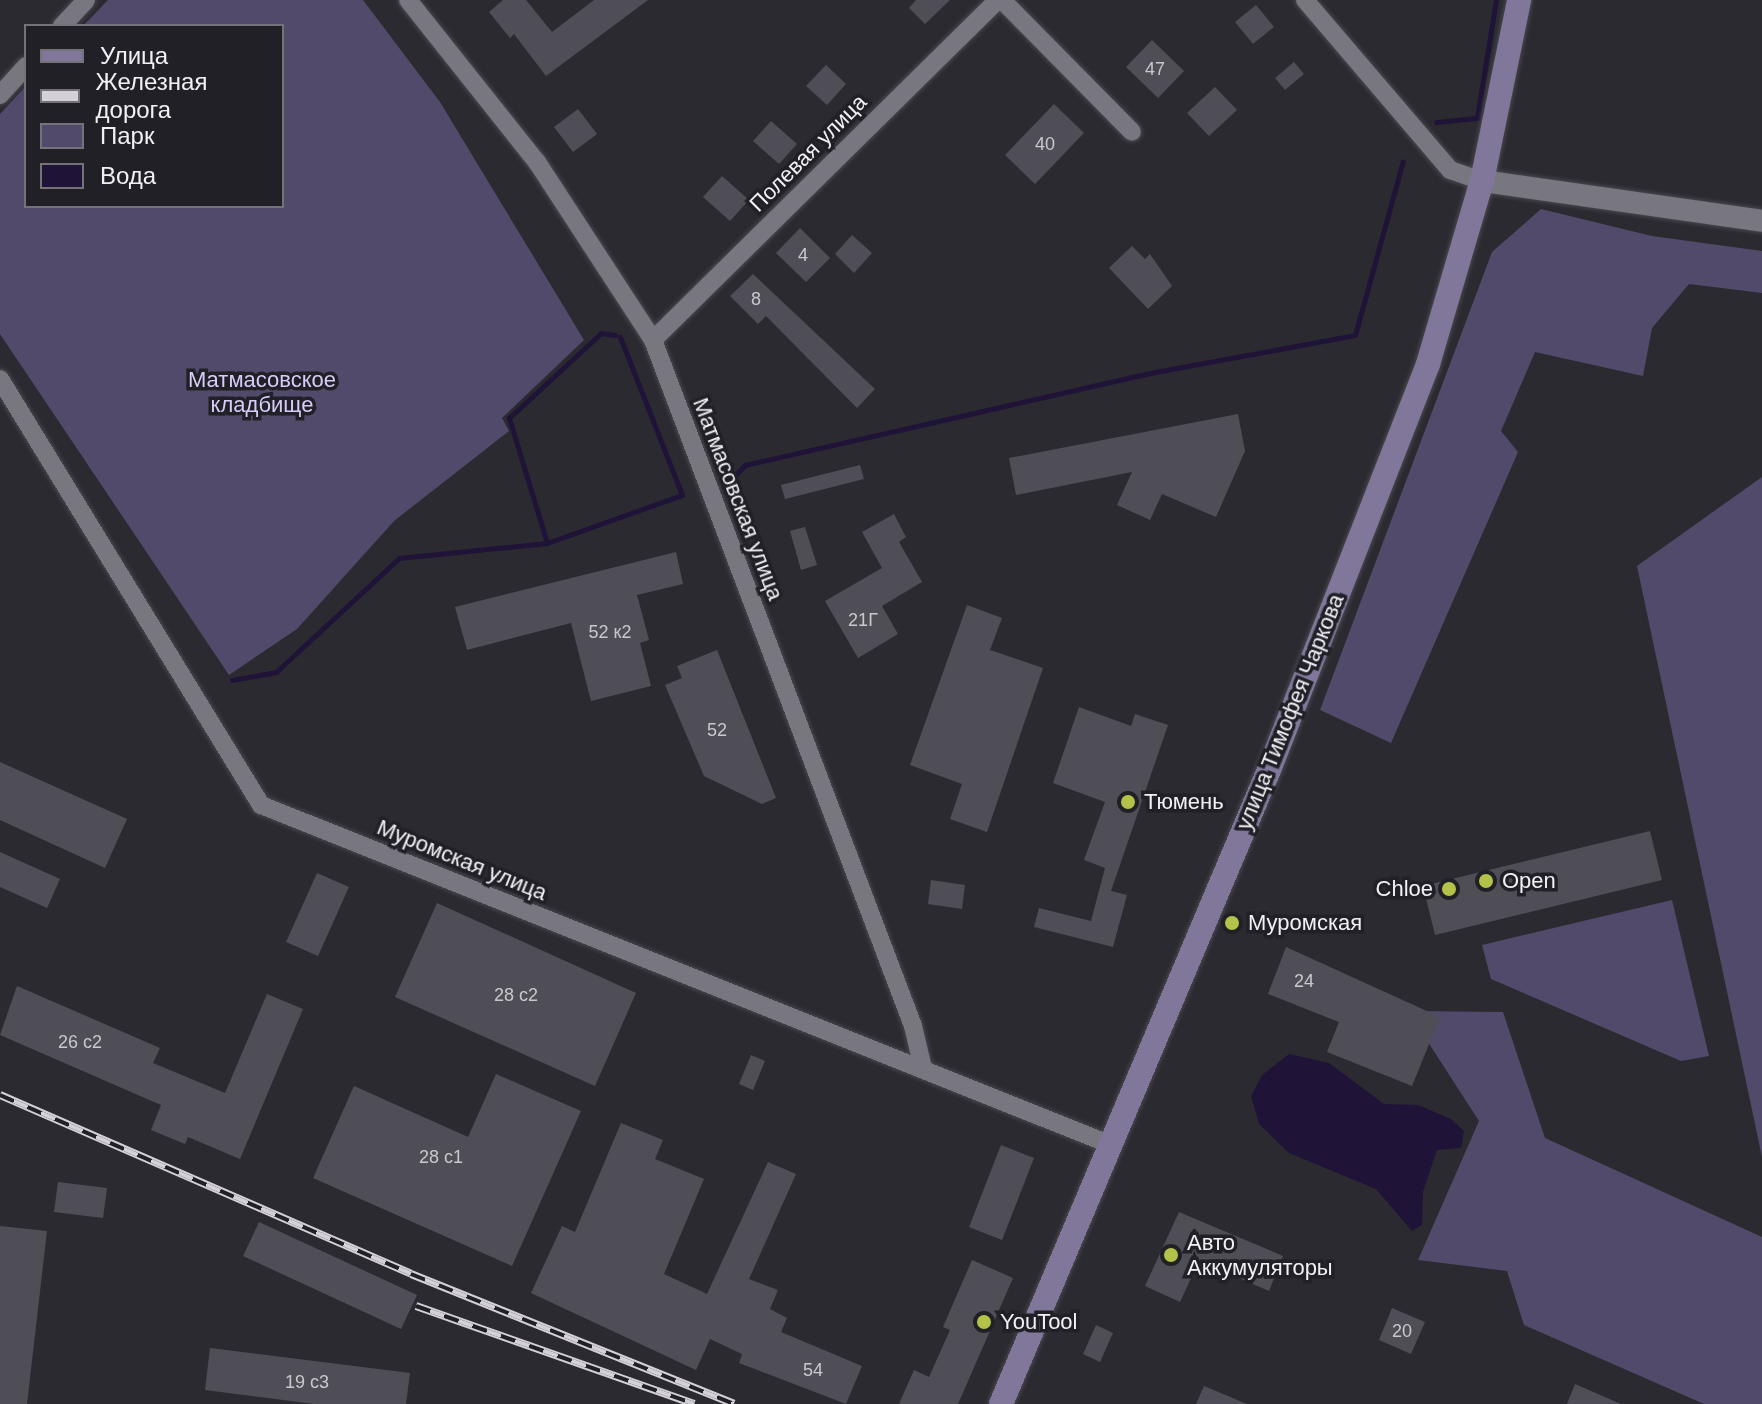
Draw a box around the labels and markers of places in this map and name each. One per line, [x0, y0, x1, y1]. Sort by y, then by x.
place label: Тюмень [1144, 789, 1224, 815]
marker: Тюмень [1119, 793, 1137, 811]
place label: Open [1502, 868, 1556, 894]
marker: Open [1477, 872, 1495, 890]
place label: Chloe [1376, 876, 1433, 902]
marker: Chloe [1440, 880, 1458, 898]
place label: Муромская [1248, 910, 1362, 936]
marker: Муромская [1223, 914, 1241, 932]
place label: Авто Аккумуляторы [1187, 1229, 1333, 1280]
marker: Авто Аккумуляторы [1162, 1246, 1180, 1264]
place label: YouTool [1000, 1309, 1077, 1335]
marker: YouTool [975, 1313, 993, 1331]

